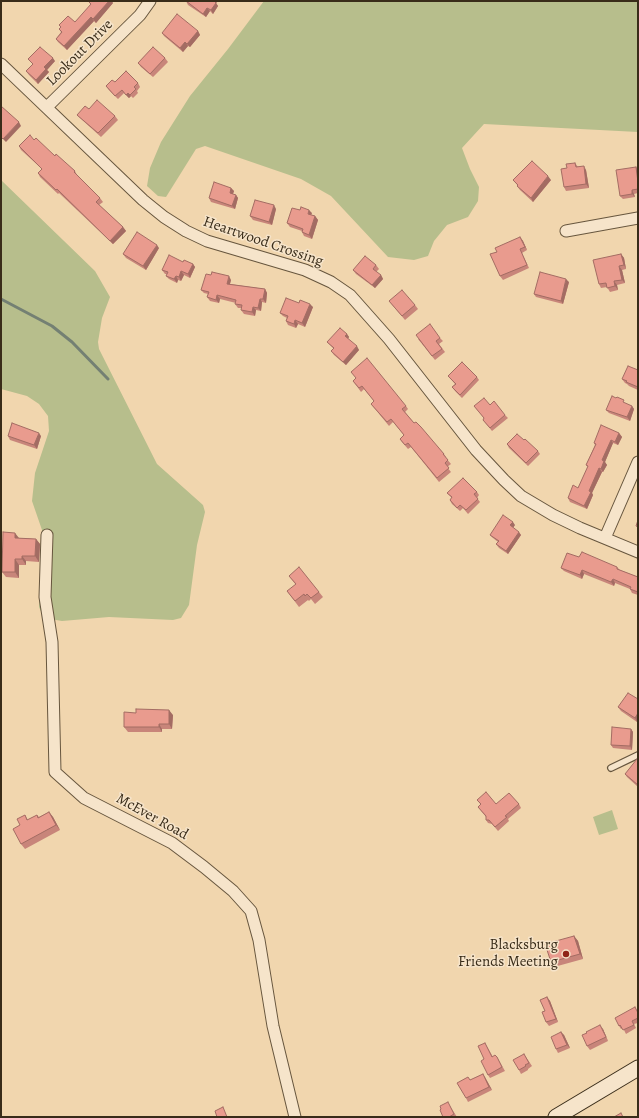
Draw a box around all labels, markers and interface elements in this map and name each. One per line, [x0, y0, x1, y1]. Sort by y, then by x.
street label: Lookout Drive [43, 16, 117, 90]
street label: Heartwood Crossing [201, 213, 325, 271]
street label: McEver Road [113, 790, 191, 844]
place label: Blacksburg Friends Meeting [458, 936, 558, 971]
marker: Blacksburg Friends Meeting [561, 949, 571, 959]

